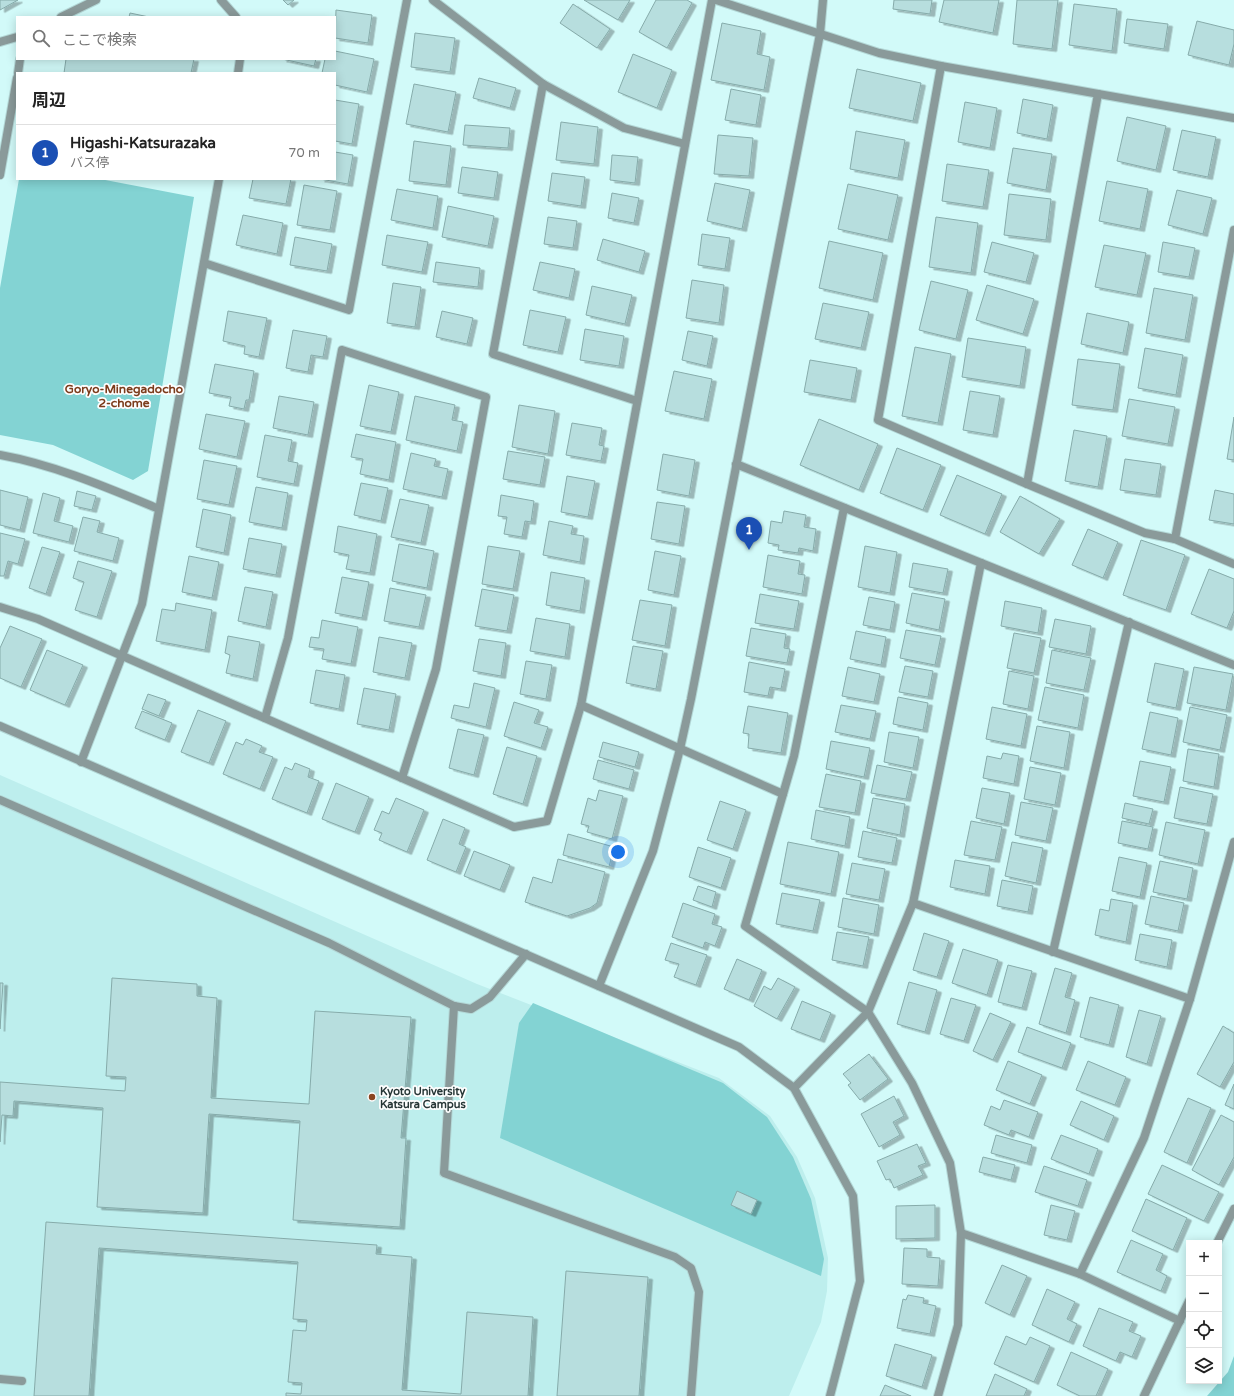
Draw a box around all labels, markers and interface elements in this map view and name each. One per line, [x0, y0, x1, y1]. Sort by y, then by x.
search box [16, 16, 336, 60]
icon: search [30, 27, 52, 49]
text: ここで検索 [62, 31, 137, 49]
text: 周辺 [32, 90, 66, 111]
text: Higashi-Katsurazaka [70, 134, 216, 152]
text: 1 [41, 145, 49, 161]
text: 70 m [288, 145, 320, 161]
text: バス停 [70, 155, 109, 171]
district label: Goryo-Minegadocho 2-chome [65, 382, 183, 410]
pin: 1 [736, 517, 762, 550]
your location [608, 842, 628, 862]
place label: Kyoto University Katsura Campus [380, 1085, 466, 1112]
marker: Kyoto University Katsura Campus [367, 1092, 377, 1102]
map controls [1186, 1240, 1222, 1384]
button: + [1186, 1240, 1222, 1276]
button: − [1186, 1276, 1222, 1312]
button: locate [1186, 1312, 1222, 1348]
button: layers [1186, 1348, 1222, 1384]

